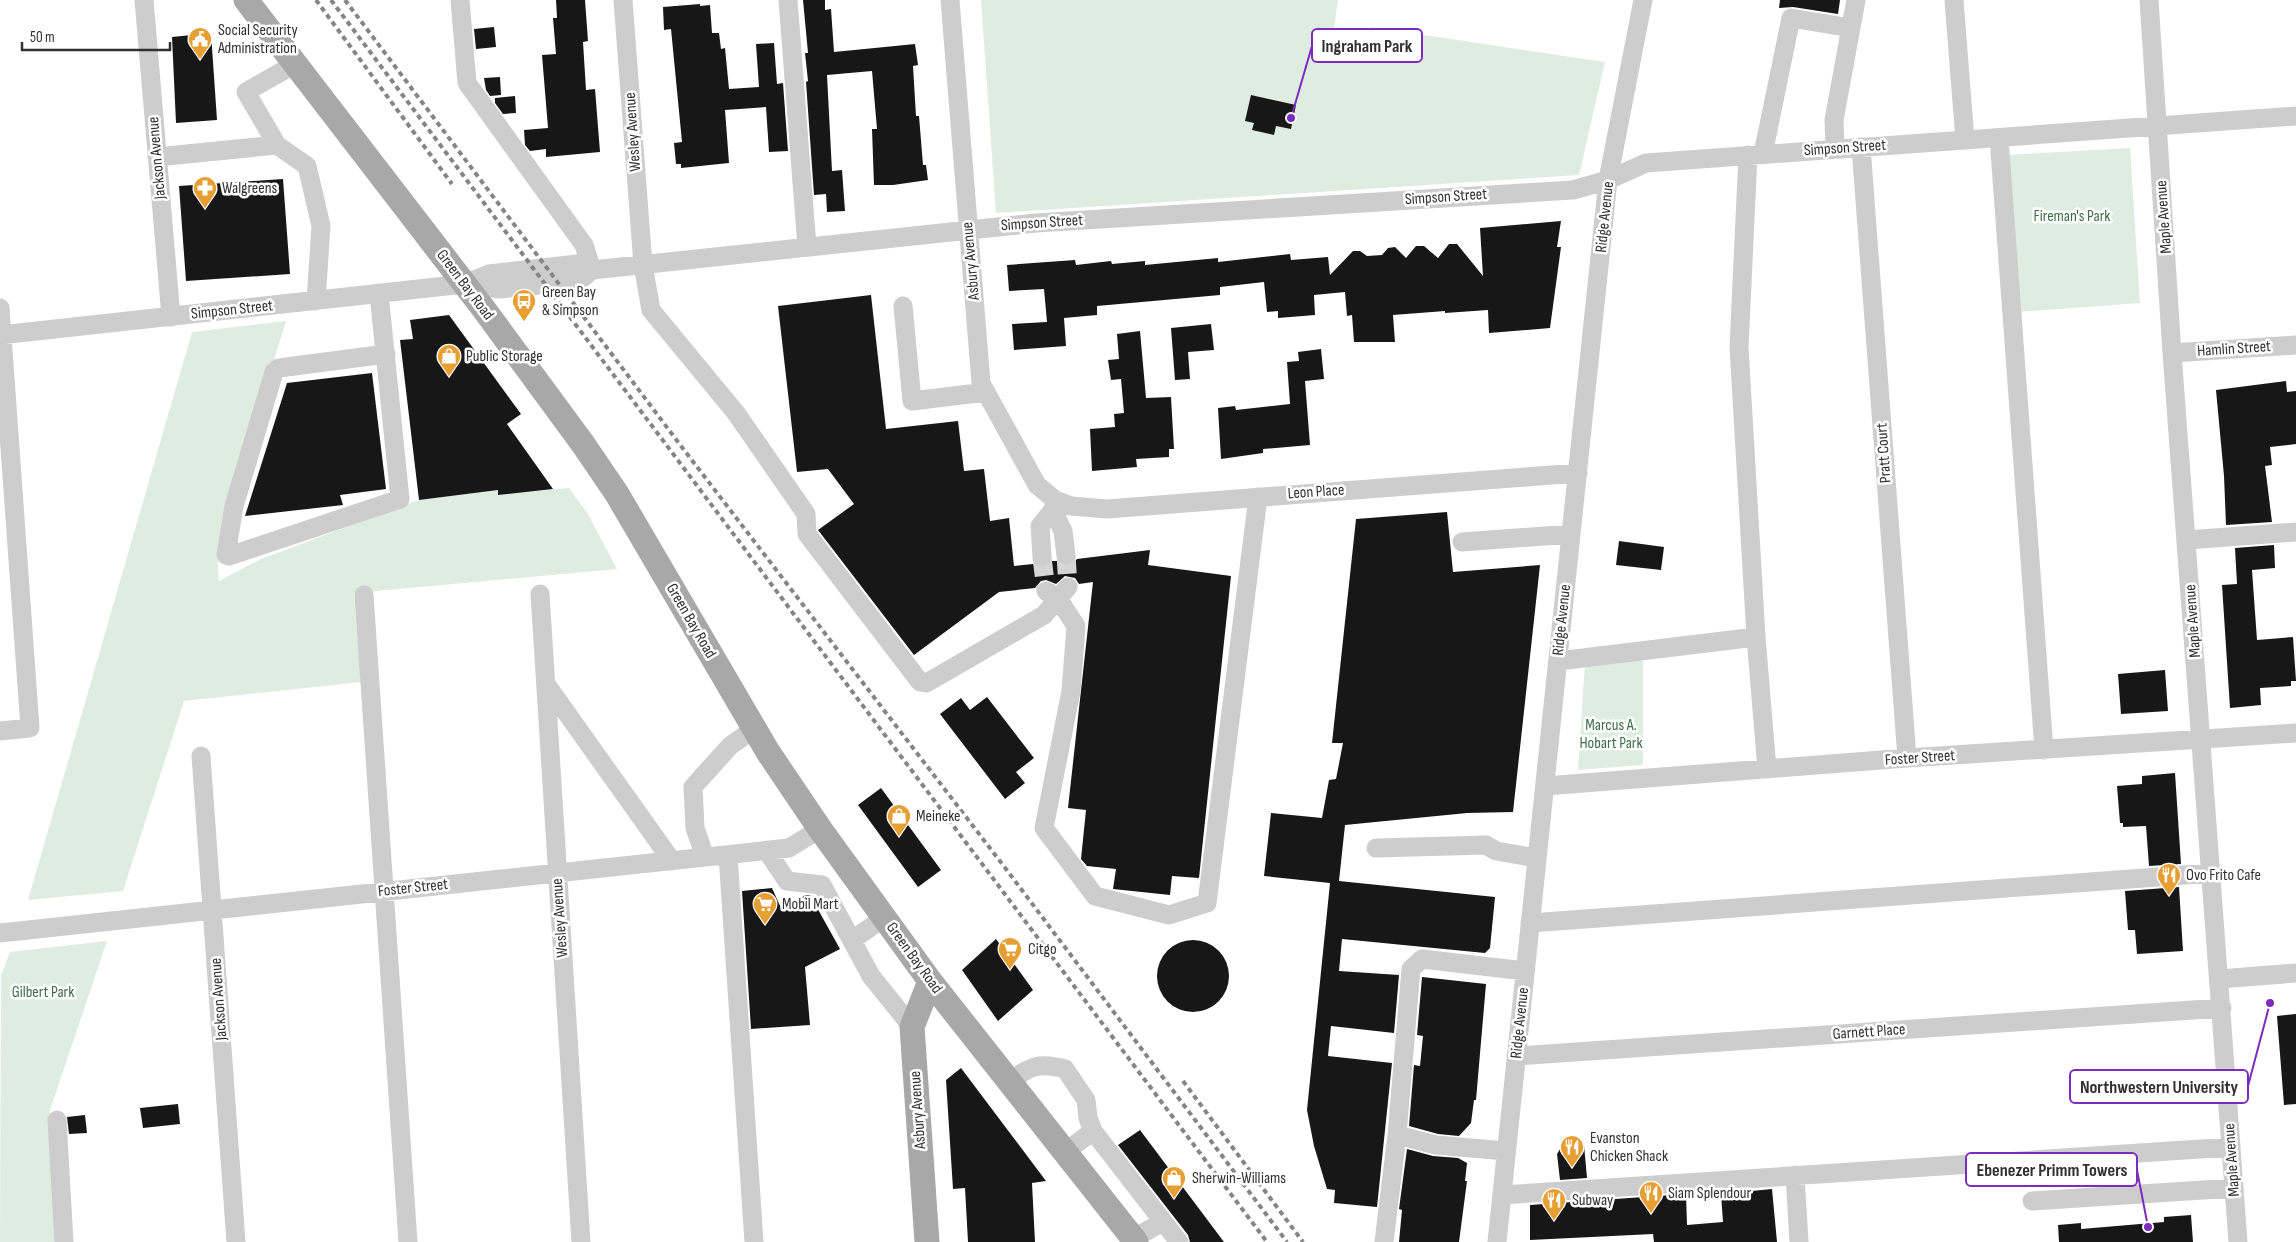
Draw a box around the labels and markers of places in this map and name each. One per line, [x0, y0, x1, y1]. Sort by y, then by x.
place label: Social Security Administration [217, 21, 298, 58]
public building icon: Social Security Administration [187, 26, 213, 60]
callout: Ingraham Park [1312, 29, 1422, 62]
pharmacy icon: Walgreens [192, 175, 218, 209]
place label: Walgreens [222, 179, 278, 198]
place label: Green Bay & Simpson [542, 283, 599, 320]
bus stop icon: Green Bay & Simpson [511, 288, 537, 322]
shop icon: Public Storage [436, 343, 462, 377]
place label: Public Storage [466, 347, 543, 366]
shop icon: Meineke [886, 803, 912, 837]
place label: Meineke [916, 807, 960, 826]
restaurant icon: Ovo Frito Cafe [2156, 862, 2182, 896]
place label: Ovo Frito Cafe [2186, 866, 2261, 885]
supermarket icon: Mobil Mart [752, 891, 778, 925]
place label: Mobil Mart [782, 895, 839, 914]
supermarket icon: Citgo [997, 936, 1023, 970]
place label: Citgo [1028, 940, 1057, 959]
callout: Northwestern University [2070, 1070, 2248, 1103]
place label: Evanston Chicken Shack [1590, 1129, 1668, 1166]
restaurant icon: Evanston Chicken Shack [1559, 1134, 1585, 1168]
callout: Ebenezer Primm Towers [1966, 1153, 2137, 1186]
shop icon: Sherwin-Williams [1161, 1165, 1187, 1199]
place label: Sherwin-Williams [1192, 1169, 1286, 1188]
restaurant icon: Siam Splendour [1638, 1180, 1664, 1214]
place label: Siam Splendour [1668, 1184, 1752, 1203]
restaurant icon: Subway [1541, 1187, 1567, 1221]
place label: Subway [1572, 1191, 1613, 1210]

